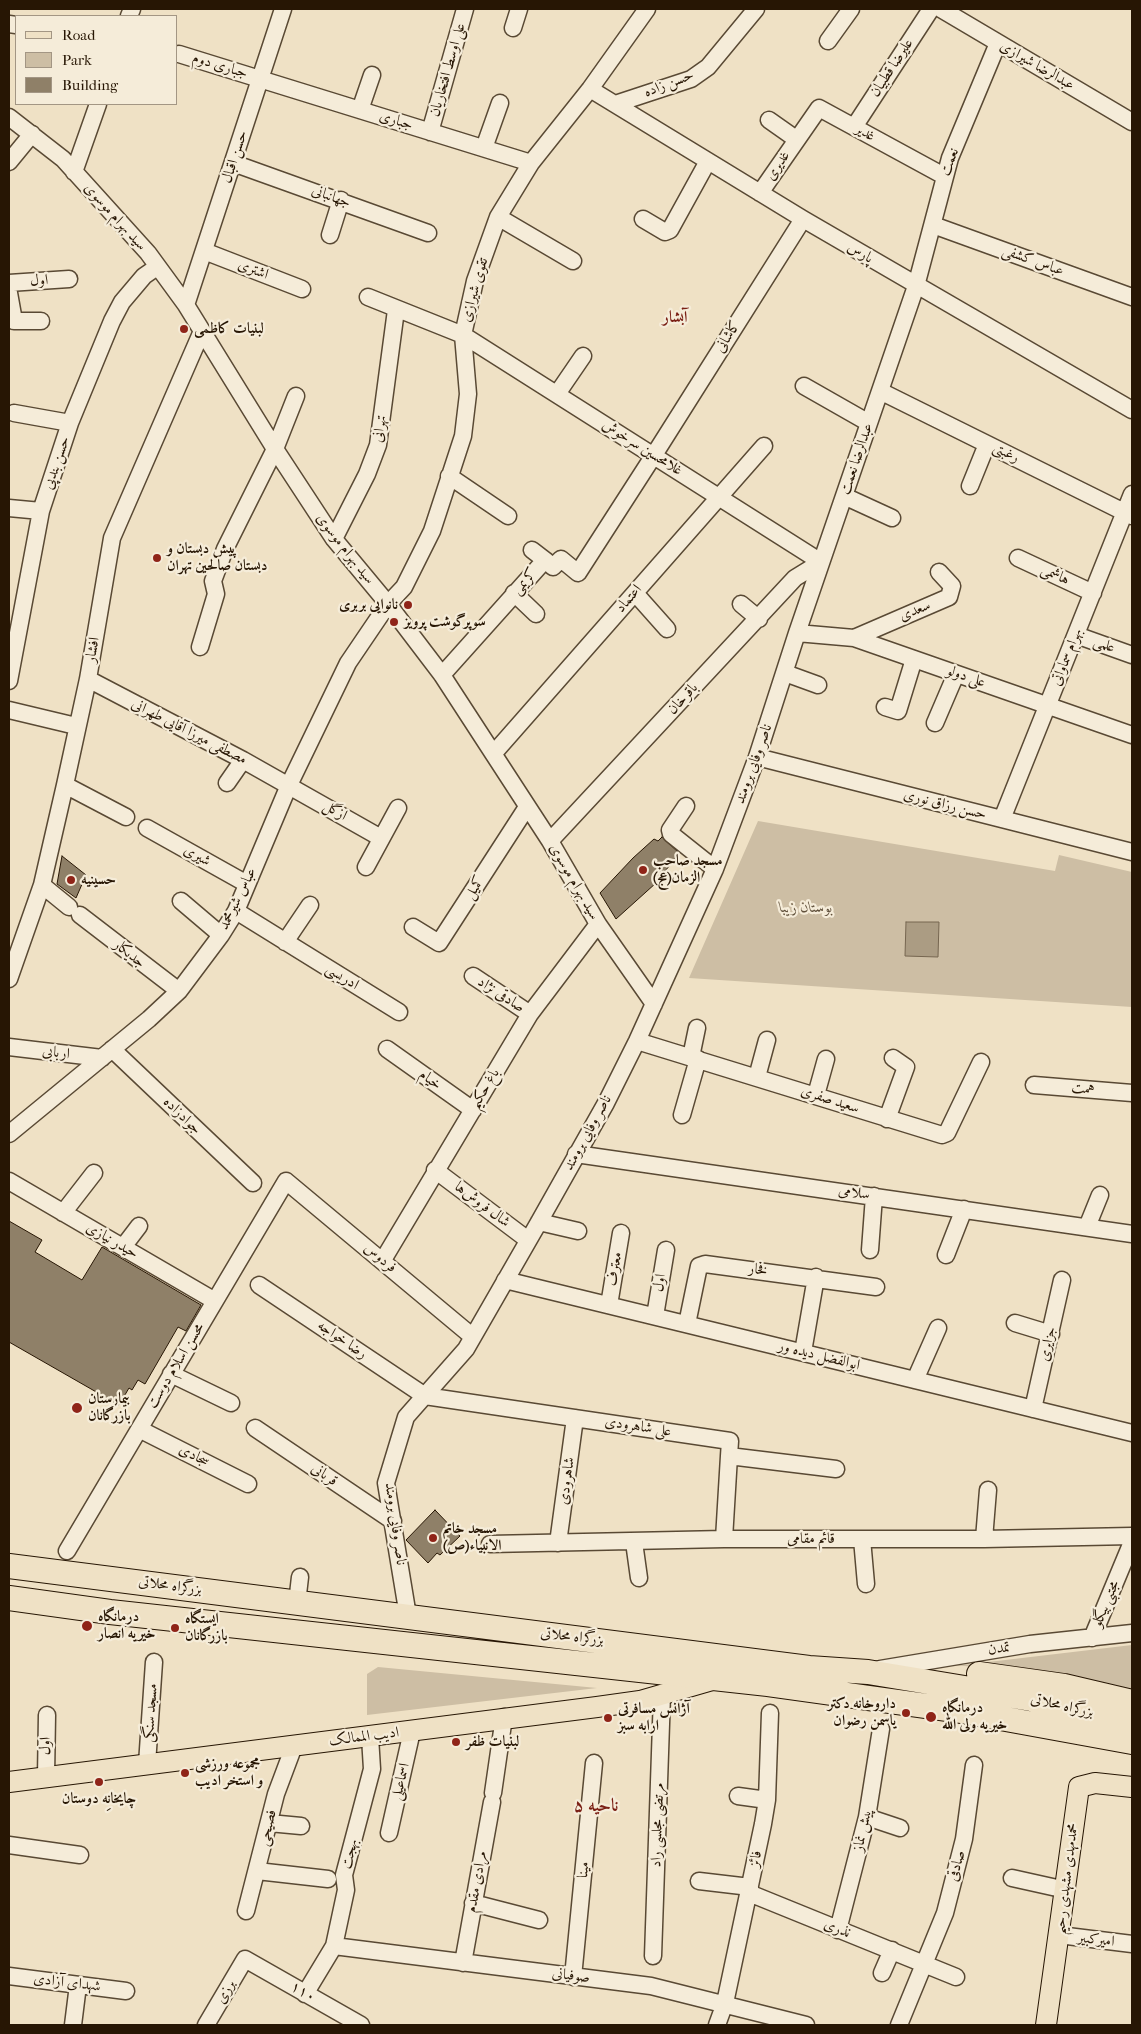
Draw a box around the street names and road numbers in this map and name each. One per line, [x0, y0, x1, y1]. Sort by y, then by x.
street label: علی اوسط افتخاریان [426, 21, 470, 119]
street label: علیرضا قطبیان [866, 35, 918, 101]
street label: عبدالرضا شیرازی [996, 37, 1078, 95]
street label: جباری دوم [190, 49, 250, 83]
street label: حسن زاده [641, 66, 697, 102]
street label: جباری [377, 107, 415, 135]
street label: غدیر [852, 120, 878, 146]
street label: حسن اقبال [218, 128, 252, 186]
street label: نعمت [936, 145, 964, 179]
street label: غدیری [762, 148, 794, 184]
street label: سید بهرام موسوی [80, 179, 150, 255]
street label: جهانبانی [309, 182, 353, 212]
street label: پارس [844, 238, 876, 268]
street label: عباس کشفی [1000, 242, 1066, 280]
street label: اشتری [235, 256, 271, 284]
street label: تقوی شیرازی [457, 256, 493, 324]
street label: اول [29, 271, 49, 291]
street label: کاشانی [711, 318, 745, 356]
street label: تهرانی [369, 414, 391, 444]
street label: غلامحسین سرخوش [598, 416, 686, 480]
street label: عبدالرضا نعمت [836, 421, 878, 497]
street label: حسن بندپی [40, 434, 74, 492]
street label: رغبتی [990, 439, 1022, 467]
street label: سید بهرام موسوی [312, 510, 378, 588]
street label: هاشمی [1038, 561, 1072, 589]
street label: کریمی [508, 565, 542, 599]
street label: اعتماد [612, 581, 646, 617]
street label: سعدی [897, 596, 933, 626]
street label: بهرام سماواتی [1047, 626, 1087, 688]
street label: علمی [1091, 633, 1117, 657]
street label: افشار [82, 636, 104, 664]
street label: علی دولو [944, 662, 988, 692]
street label: باقرخان [664, 679, 702, 719]
street label: مصطفی میرزا آقایی طهرانی [128, 695, 250, 769]
street label: ناصر وفایی برومند [731, 722, 777, 806]
street label: حسن رزاق نوری [902, 786, 988, 824]
street label: ازگل [320, 797, 350, 825]
street label: شیری [180, 841, 214, 871]
street label: سید بهرام موسوی [545, 841, 603, 923]
street label: عباس شیرمحمد [215, 865, 261, 933]
street label: کمیل [461, 873, 489, 903]
street label: جدیکار [109, 936, 149, 972]
street label: ادریسی [322, 960, 362, 994]
street label: صادقی نژاد [474, 973, 528, 1017]
street label: اربابی [41, 1042, 71, 1064]
street label: خیام [415, 1066, 445, 1094]
street label: باغ حکیم [466, 1066, 504, 1112]
street label: همت [1071, 1079, 1095, 1099]
street label: سعید صفری [798, 1082, 862, 1118]
street label: ناصر وفایی برومند [560, 1092, 616, 1174]
street label: جوادزاده [159, 1093, 205, 1139]
street label: شال فروش‌ها [451, 1178, 513, 1232]
street label: سلامی [837, 1182, 871, 1204]
street label: حیدر نیازی [83, 1219, 141, 1263]
street label: فردوس [360, 1239, 400, 1277]
street label: معترف [603, 1251, 627, 1287]
street label: فخار [747, 1260, 769, 1280]
street label: اول [650, 1273, 670, 1293]
street label: رضا خواجه [314, 1317, 370, 1363]
street label: محسن اسلام دوست [143, 1320, 209, 1412]
street label: جزایری [1035, 1325, 1061, 1363]
street label: ابوالفضل دیده ور [776, 1337, 862, 1375]
street label: علی شاهرودی [603, 1413, 673, 1441]
street label: سجادی [176, 1441, 212, 1471]
street label: شاهرودی [555, 1456, 579, 1506]
street label: قربانی [307, 1460, 341, 1490]
street label: ناصر وفایی برومند [380, 1481, 410, 1567]
street label: قائم مقامی [787, 1530, 835, 1548]
street label: بزرگراه محلاتی [137, 1573, 203, 1599]
street label: مجتبی بیگلو [1088, 1578, 1124, 1630]
street label: بزرگراه محلاتی [539, 1624, 605, 1650]
street label: تمدن [987, 1639, 1011, 1659]
street label: مسجد سنگی [140, 1683, 162, 1743]
street label: بزرگراه محلاتی [1029, 1690, 1095, 1722]
street label: ادیب الممالک [328, 1724, 400, 1750]
street label: اول [37, 1737, 55, 1755]
street label: اسماعیلی [388, 1761, 414, 1803]
street label: مرتضی مجلسی راد [648, 1782, 668, 1868]
street label: پیش نماز [850, 1807, 876, 1853]
street label: فصیحی [255, 1808, 281, 1848]
street label: محمدمهدی مشهدی رحیم [1051, 1822, 1083, 1936]
street label: بهجت [338, 1837, 362, 1871]
street label: فائز [745, 1849, 767, 1869]
street label: صادقی [944, 1849, 970, 1883]
street label: مرادی مقدم [463, 1850, 491, 1914]
street label: مینا [574, 1861, 594, 1879]
street label: نذری [821, 1916, 853, 1942]
street label: امیرکبیر [1077, 1929, 1115, 1951]
street label: صوفیانی [551, 1965, 591, 1987]
street label: شهدای آزادی [32, 1970, 102, 1996]
street label: برزی [212, 1977, 240, 2007]
street label: ۱۱۰ [287, 1978, 319, 2006]

